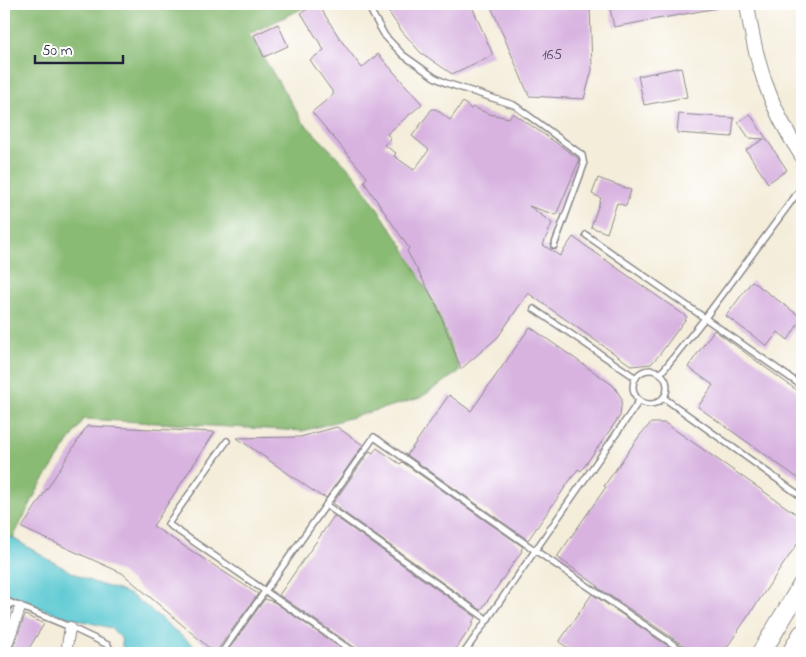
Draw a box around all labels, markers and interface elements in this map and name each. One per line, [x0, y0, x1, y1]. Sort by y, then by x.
scale bar [35, 32, 122, 64]
text: 50 m [42, 40, 73, 62]
house number: 165 [542, 44, 562, 66]

